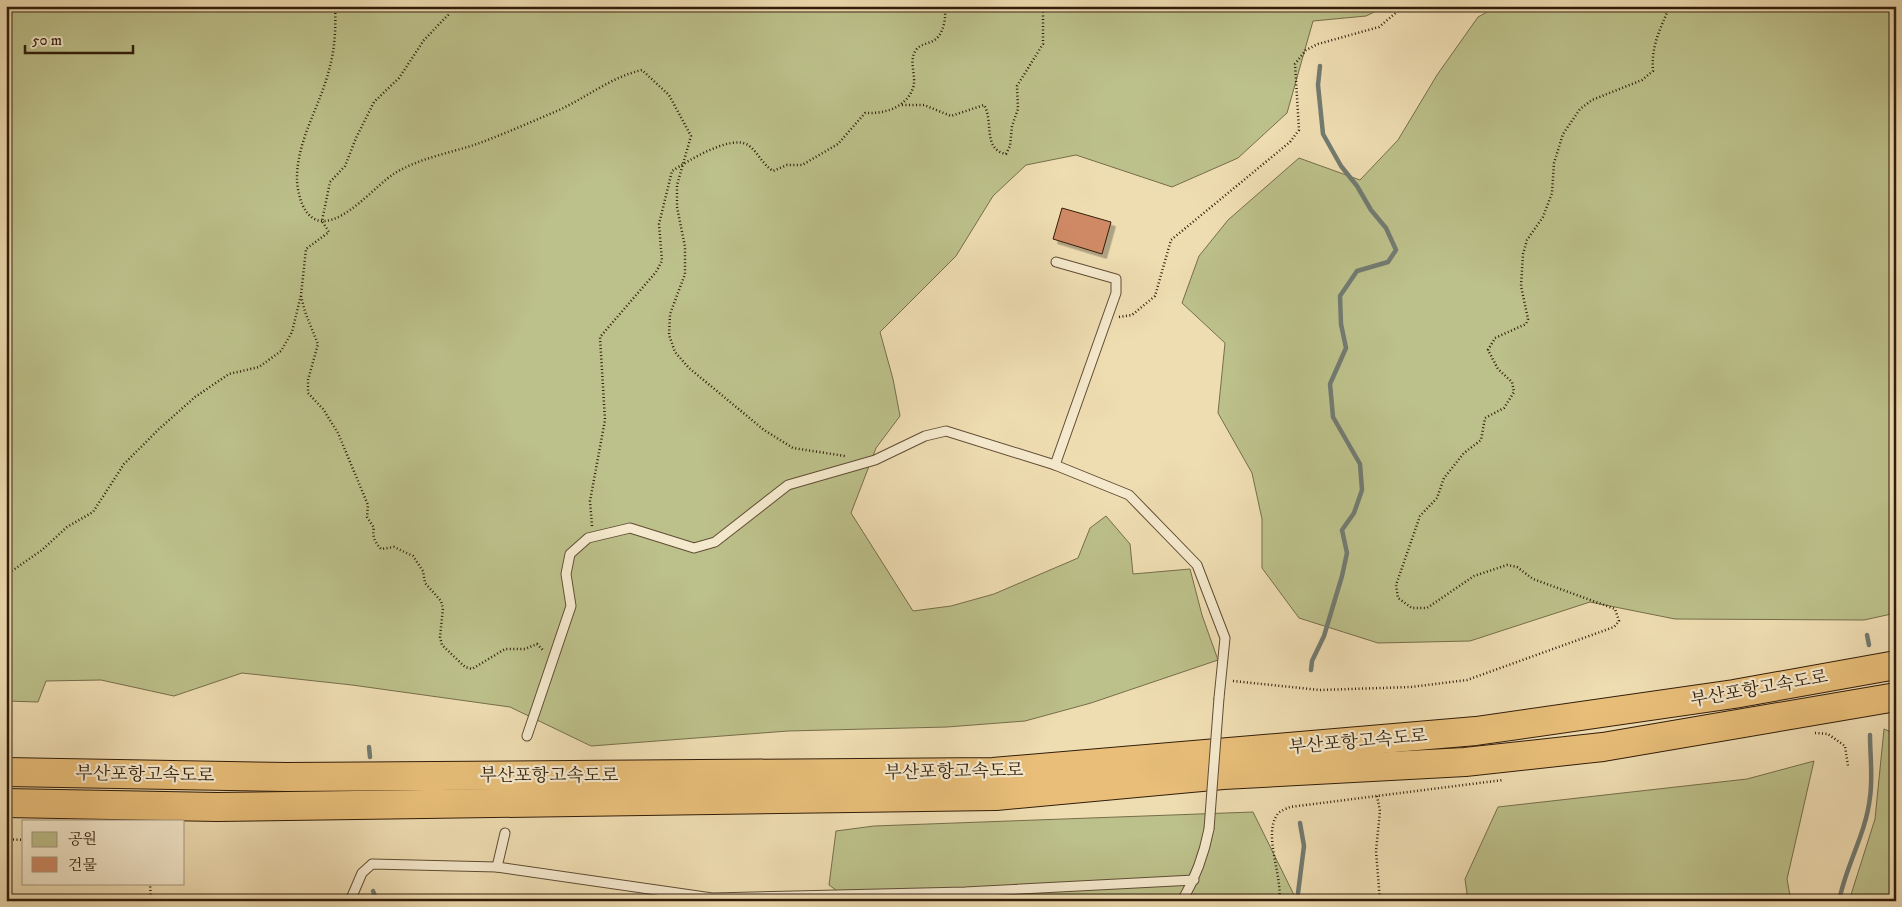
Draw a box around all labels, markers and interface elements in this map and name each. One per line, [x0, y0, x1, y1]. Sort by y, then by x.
scale bar [25, 22, 132, 54]
text: 50 m [32, 31, 62, 50]
street label: 부산포항고속도로 [1689, 666, 1830, 712]
street label: 부산포항고속도로 [1288, 725, 1428, 759]
street label: 부산포항고속도로 [884, 760, 1024, 784]
street label: 부산포항고속도로 [75, 763, 215, 787]
street label: 부산포항고속도로 [479, 765, 619, 787]
legend [22, 820, 185, 884]
text: 공원 [68, 830, 97, 849]
text: 건물 [68, 856, 97, 875]

